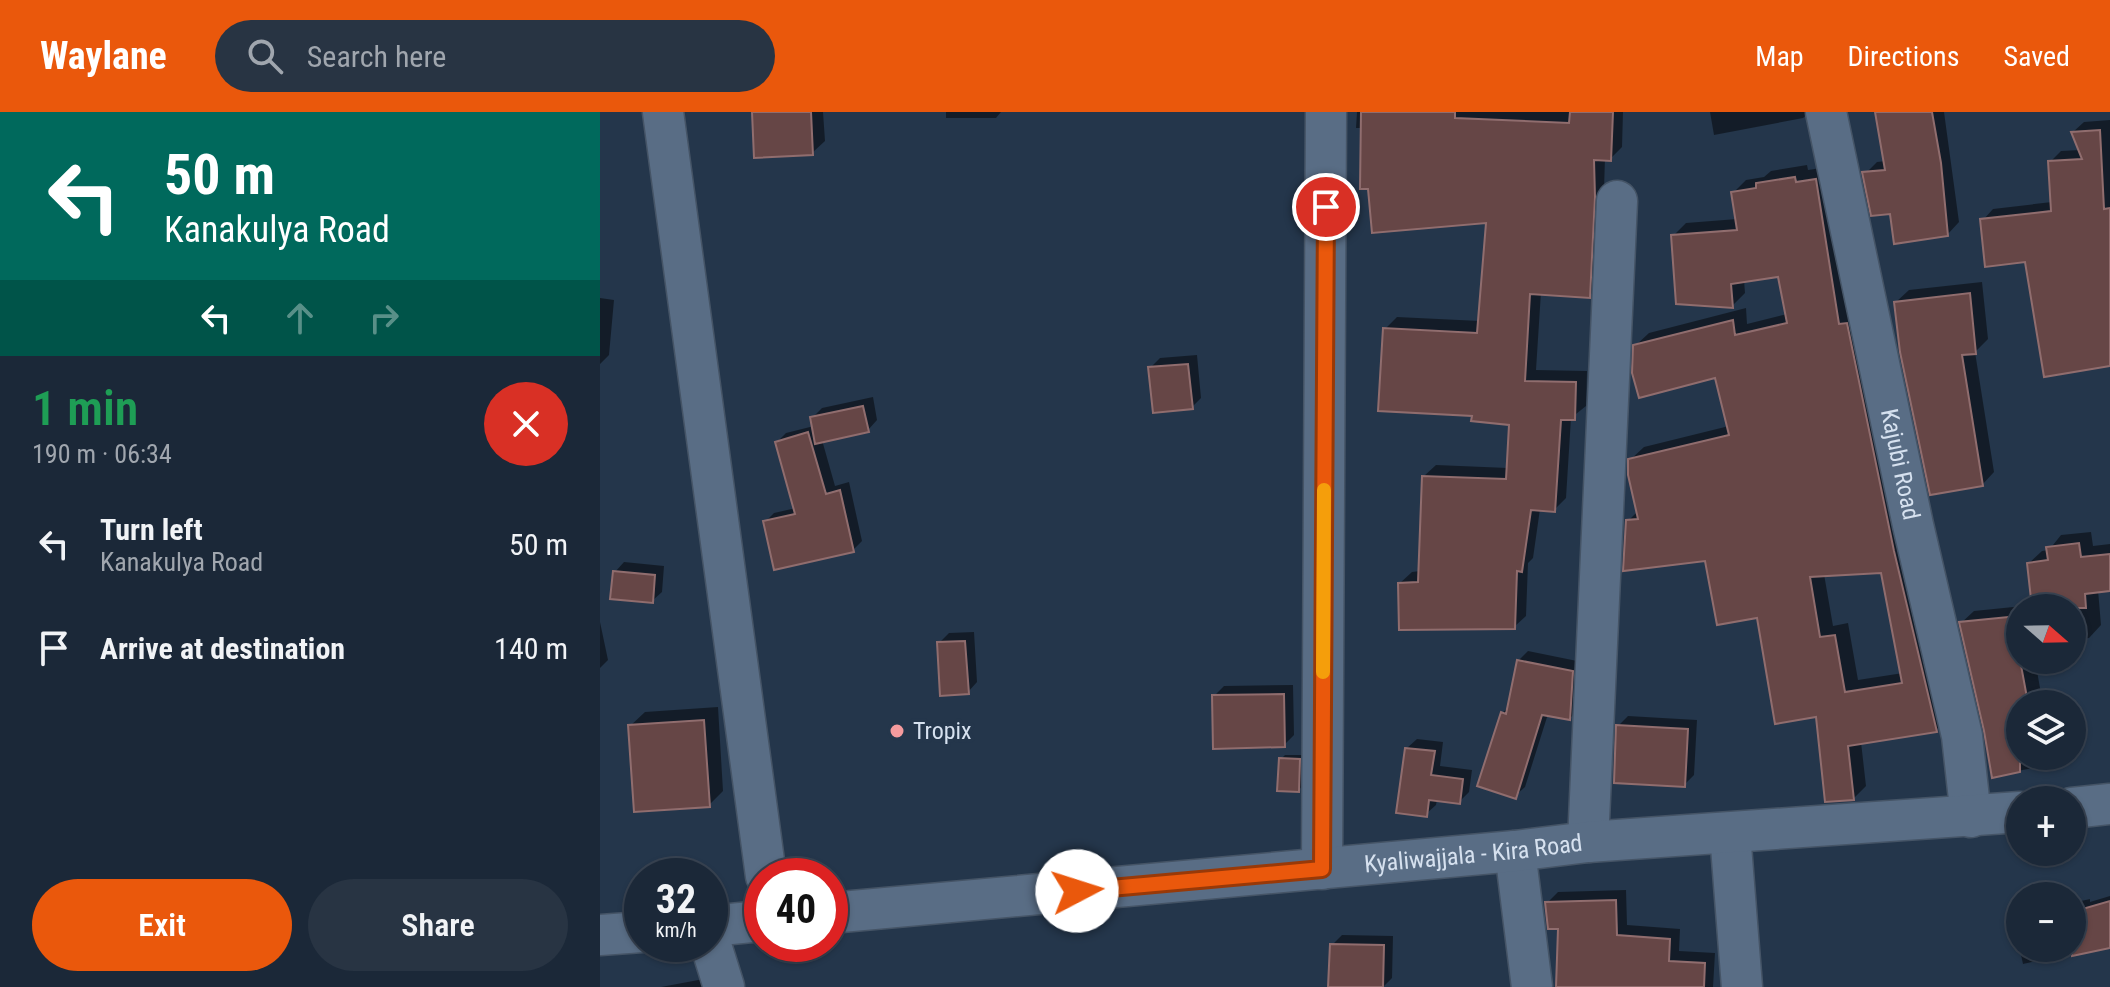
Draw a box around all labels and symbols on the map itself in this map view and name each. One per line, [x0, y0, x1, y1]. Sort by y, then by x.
pin [1292, 173, 1360, 241]
street label: Kajubi Road [1875, 406, 1926, 522]
north arrow [2006, 594, 2086, 674]
place label: Tropix [913, 717, 972, 745]
marker: Tropix [888, 722, 906, 740]
street label: Kyaliwajjala - Kira Road [1363, 829, 1584, 879]
position arrow [1035, 849, 1119, 933]
speed limit sign: 40 [744, 858, 848, 962]

